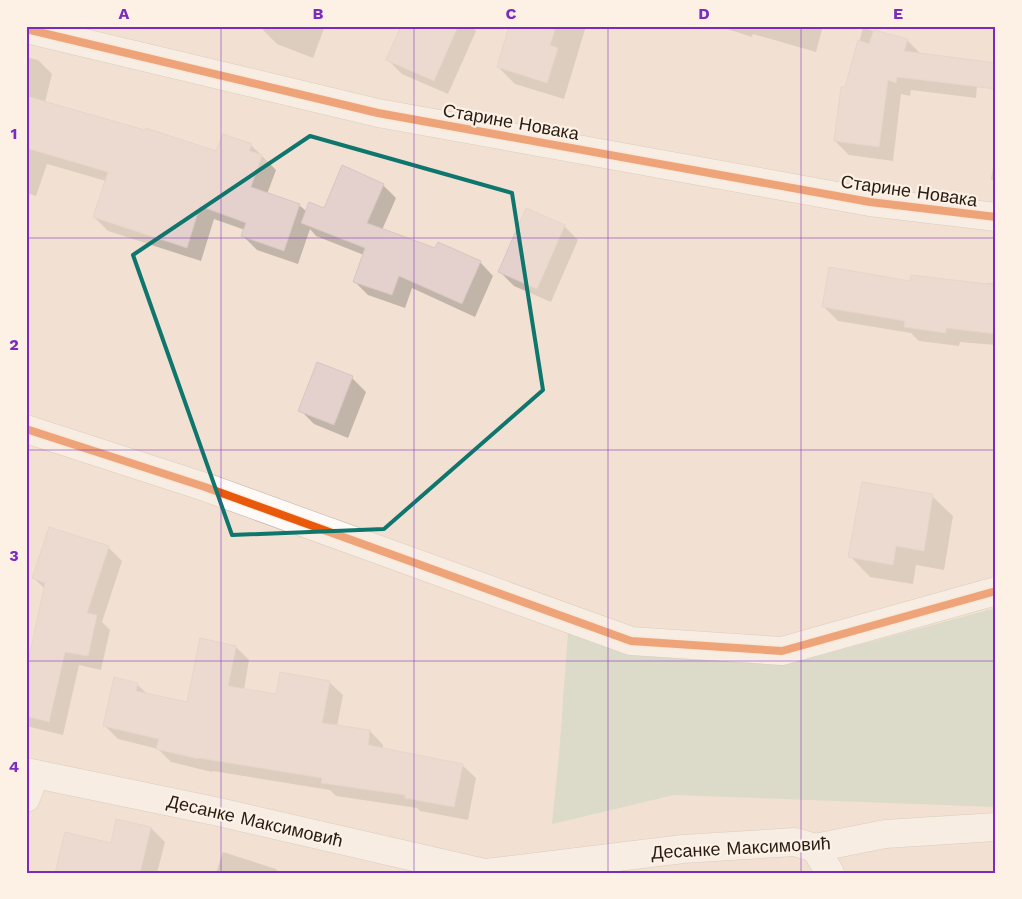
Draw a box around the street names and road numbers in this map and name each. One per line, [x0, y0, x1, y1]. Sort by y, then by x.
street label: Старине Новака [441, 99, 582, 144]
street label: Старине Новака [839, 171, 980, 211]
street label: Десанке Максимовић [165, 790, 345, 851]
street label: Десанке Максимовић [651, 832, 831, 863]

